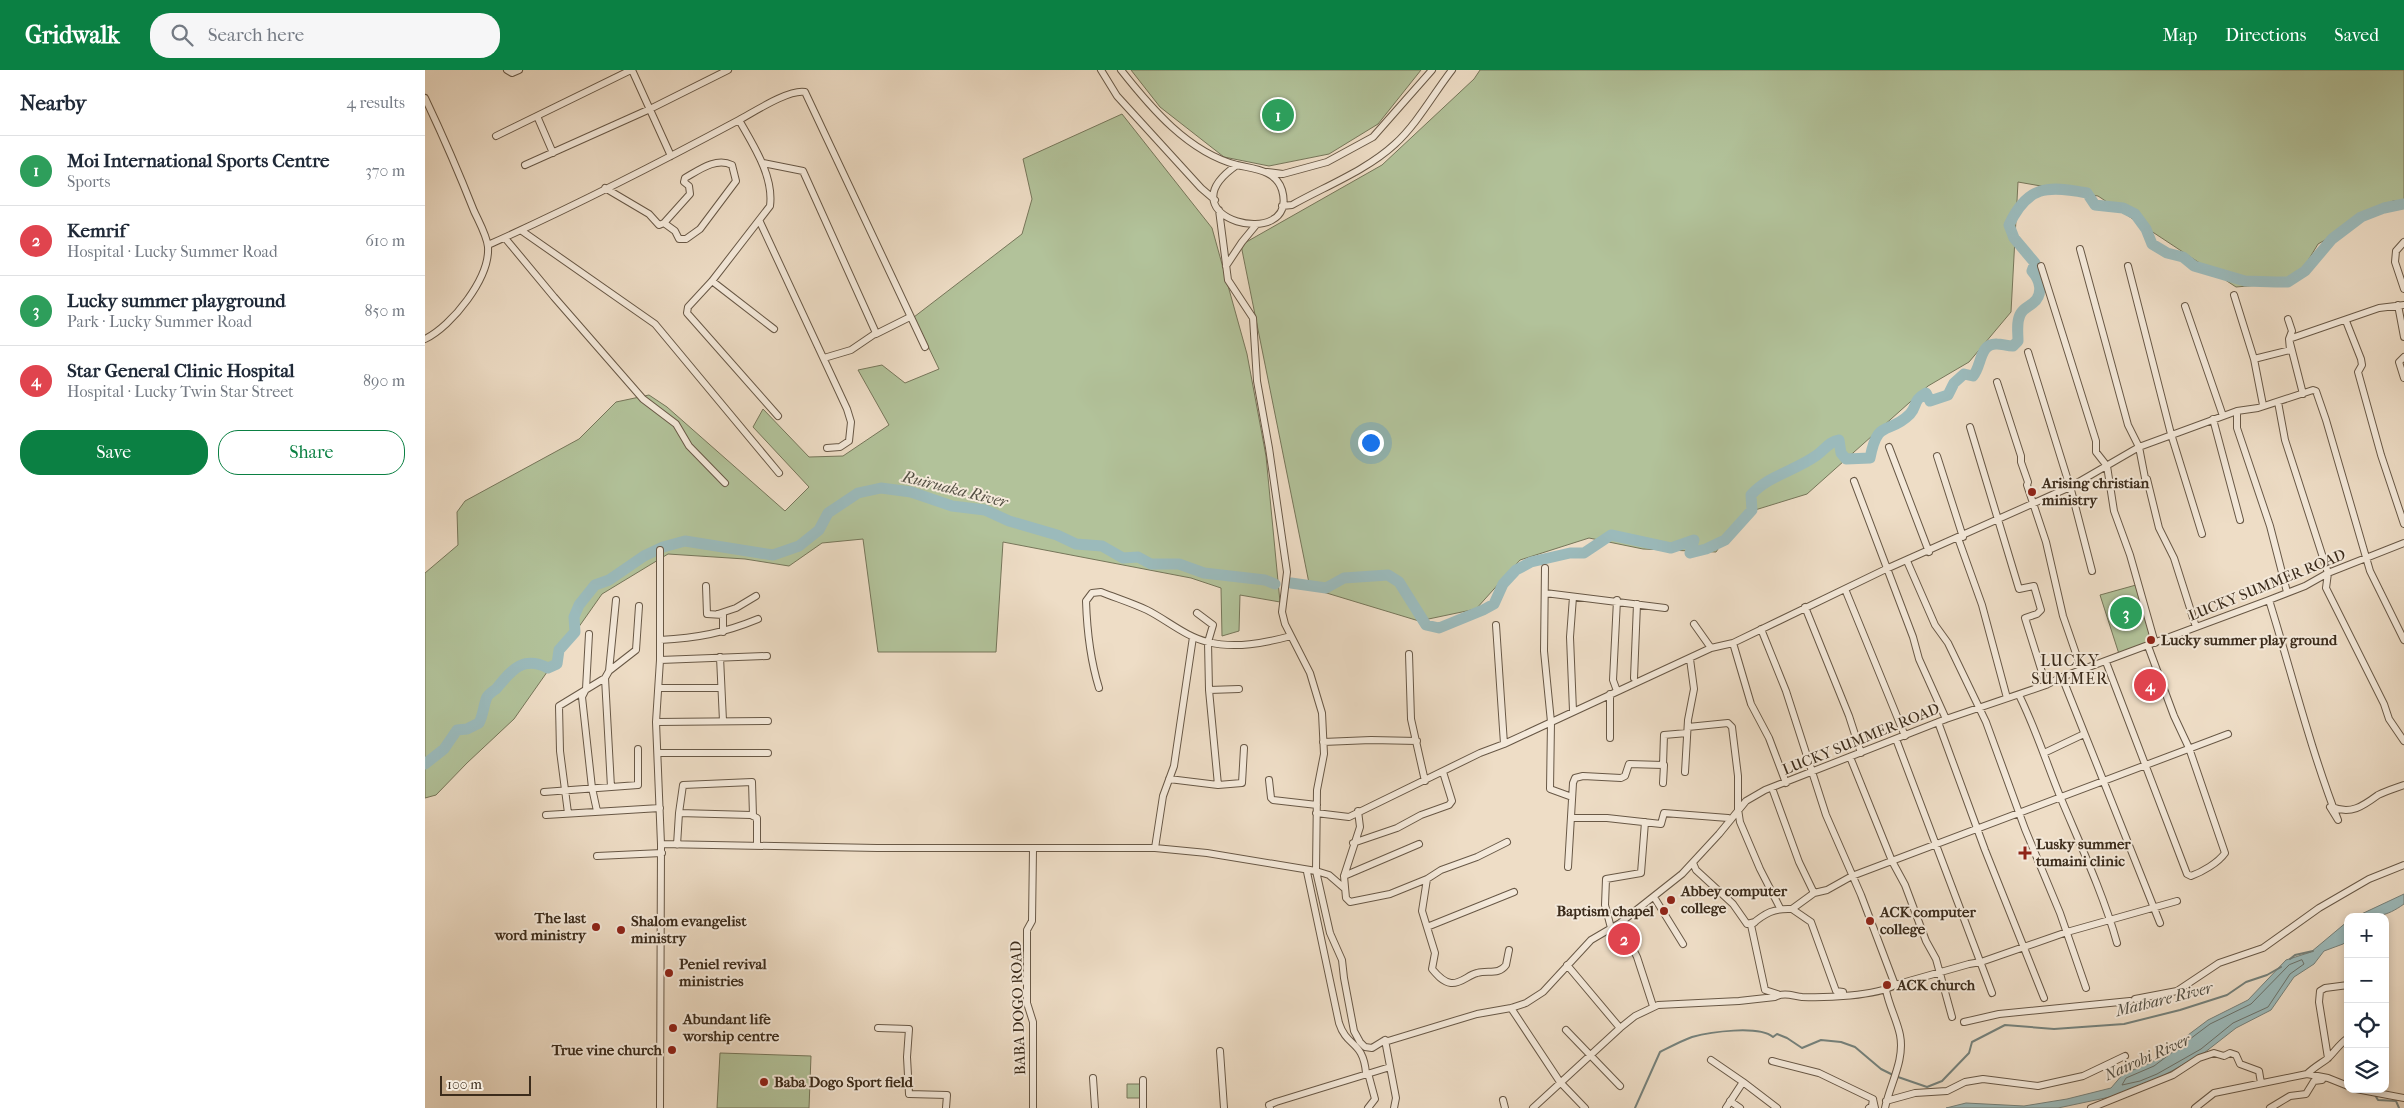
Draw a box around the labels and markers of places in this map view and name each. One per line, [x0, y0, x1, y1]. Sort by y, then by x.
pin: 1 [1262, 96, 1294, 134]
place label: Arising christian ministry [2041, 474, 2149, 509]
marker: Arising christian ministry [2026, 486, 2038, 498]
pin: 3 [2110, 594, 2142, 632]
place label: Lucky summer play ground [2161, 631, 2338, 649]
marker: Lucky summer play ground [2145, 634, 2157, 646]
pin: 4 [2134, 666, 2166, 704]
place label: Lusky summer tumaini clinic [2035, 835, 2131, 870]
marker: Lusky summer tumaini clinic [2018, 846, 2032, 860]
place label: Abbey computer college [1680, 882, 1788, 917]
marker: Abbey computer college [1665, 894, 1677, 906]
place label: Baptism chapel [1557, 902, 1655, 920]
place label: ACK computer college [1879, 903, 1976, 938]
marker: Baptism chapel [1658, 905, 1670, 917]
place label: The last word ministry [494, 909, 587, 944]
place label: Shalom evangelist ministry [630, 912, 747, 947]
marker: ACK computer college [1864, 915, 1876, 927]
pin: 2 [1608, 920, 1640, 958]
marker: The last word ministry [590, 921, 602, 933]
marker: Shalom evangelist ministry [615, 924, 627, 936]
place label: Peniel revival ministries [678, 955, 767, 990]
marker: Peniel revival ministries [663, 967, 675, 979]
place label: ACK church [1896, 976, 1976, 994]
marker: ACK church [1881, 979, 1893, 991]
place label: Abundant life worship centre [682, 1010, 780, 1045]
marker: Abundant life worship centre [667, 1022, 679, 1034]
place label: True vine church [551, 1041, 663, 1059]
marker: True vine church [666, 1044, 678, 1056]
place label: Baba Dogo Sport field [774, 1073, 914, 1091]
marker: Baba Dogo Sport field [758, 1076, 770, 1088]

